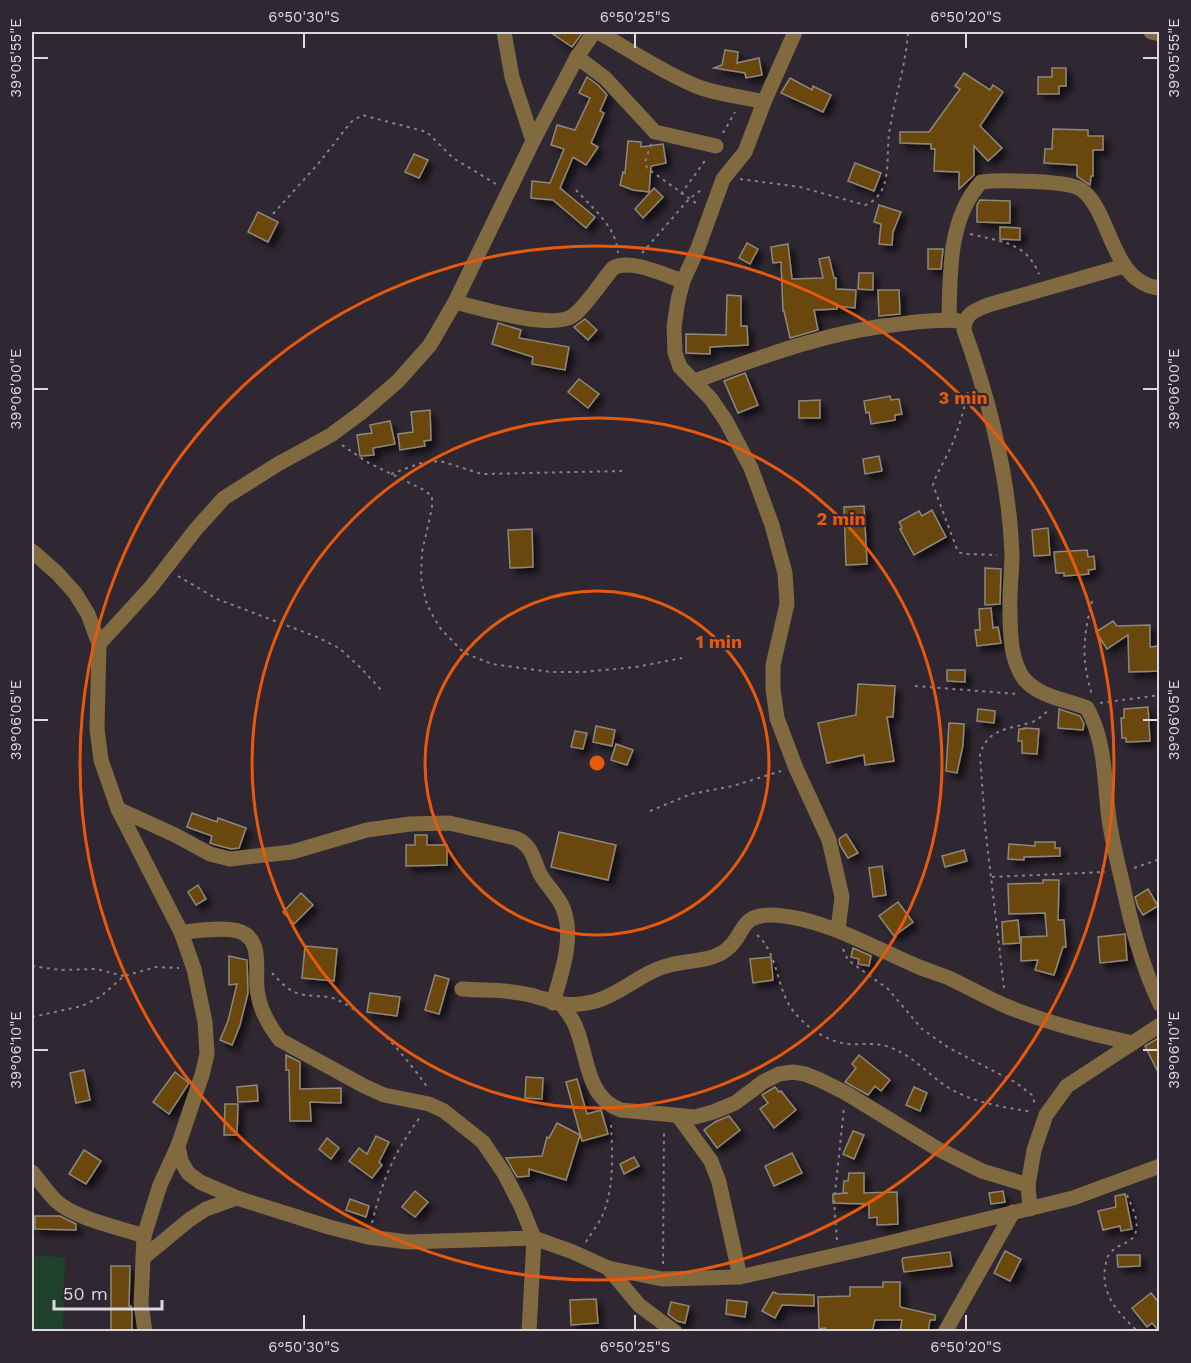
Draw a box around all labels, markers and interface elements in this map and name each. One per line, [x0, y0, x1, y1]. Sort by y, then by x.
text: 6°50'30"S [268, 8, 340, 26]
text: 6°50'25"S [600, 8, 670, 26]
text: 6°50'20"S [930, 8, 1002, 26]
text: 39°05'55"E [7, 18, 25, 98]
text: 39°05'55"E [1165, 18, 1183, 98]
text: 39°06'00"E [7, 348, 25, 430]
text: 39°06'00"E [1165, 348, 1183, 430]
text: 3 min [938, 387, 988, 408]
text: 2 min [816, 508, 866, 529]
text: 1 min [696, 631, 742, 652]
text: 39°06'05"E [7, 680, 25, 760]
text: 39°06'05"E [1165, 680, 1183, 760]
centre of rings [587, 753, 607, 773]
text: 39°06'10"E [7, 1011, 25, 1089]
text: 39°06'10"E [1165, 1011, 1183, 1089]
scale bar [54, 1273, 162, 1311]
text: 50 m [63, 1283, 108, 1304]
text: 6°50'30"S [268, 1338, 340, 1356]
text: 6°50'25"S [600, 1338, 670, 1356]
text: 6°50'20"S [930, 1338, 1002, 1356]

